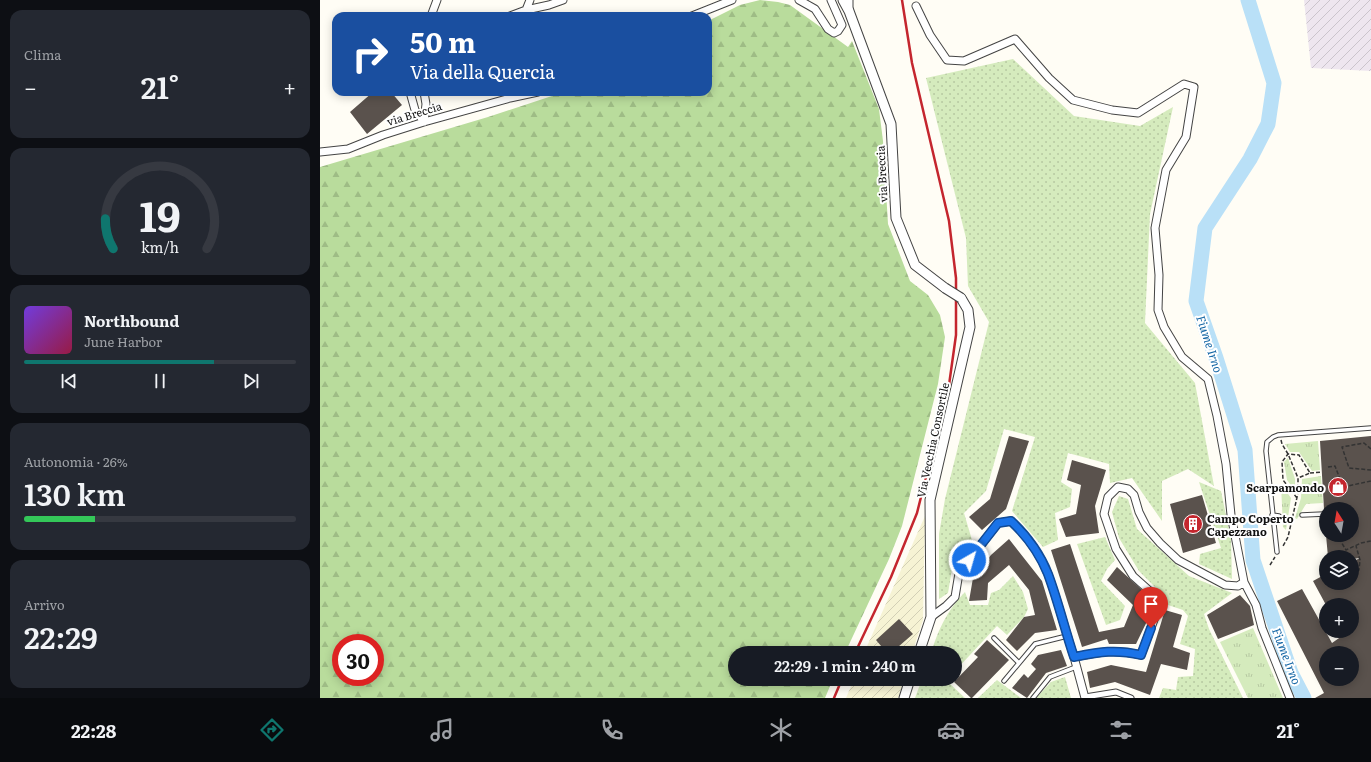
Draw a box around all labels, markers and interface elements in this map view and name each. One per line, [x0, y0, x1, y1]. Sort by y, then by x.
text: 50 m [410, 20, 476, 62]
icon: right [344, 28, 396, 80]
text: Clima [24, 45, 61, 64]
text: Via della Quercia [410, 58, 555, 85]
text: 21° [141, 64, 179, 108]
text: − [24, 70, 37, 103]
text: + [283, 70, 296, 103]
street label: via Breccia [384, 97, 444, 129]
street label: via Breccia [872, 145, 890, 203]
text: 19 [139, 183, 181, 245]
text: km/h [141, 236, 180, 257]
text: Northbound [84, 309, 179, 332]
water label: Fiume Irno [1192, 313, 1228, 375]
text: June Harbor [84, 332, 162, 351]
icon: previous [58, 370, 80, 392]
icon: pause [149, 370, 171, 392]
icon: next [240, 370, 262, 392]
street label: Via Vecchia Consortile [912, 381, 952, 499]
text: Autonomia · 26% [24, 452, 128, 471]
text: 130 km [24, 471, 126, 515]
shop icon: Scarpamondo [1327, 476, 1349, 498]
place label: Scarpamondo [1246, 479, 1324, 495]
north arrow [1319, 502, 1359, 542]
map controls [1319, 502, 1359, 686]
place label: Campo Coperto Capezzano [1207, 510, 1294, 539]
building icon: Campo Coperto Capezzano [1182, 513, 1204, 535]
position arrow [948, 539, 990, 581]
button: layers [1319, 550, 1359, 590]
pin [1134, 587, 1168, 628]
icon: arrive [1140, 593, 1162, 615]
text: Arrivo [24, 595, 65, 614]
button: + [1319, 598, 1359, 638]
text: 22:29 [24, 614, 98, 658]
water label: Fiume Irno [1268, 625, 1306, 687]
speed limit sign: 30 [332, 634, 384, 686]
button: − [1319, 646, 1359, 686]
text: 22:29 · 1 min · 240 m [774, 654, 916, 677]
icon: directions [258, 716, 286, 744]
icon: music [428, 716, 456, 744]
icon: phone [598, 716, 626, 744]
icon: climate [767, 716, 795, 744]
icon: car [937, 716, 965, 744]
icon: filters [1107, 716, 1135, 744]
text: 22:28 [71, 717, 116, 744]
text: 21° [1277, 717, 1300, 744]

